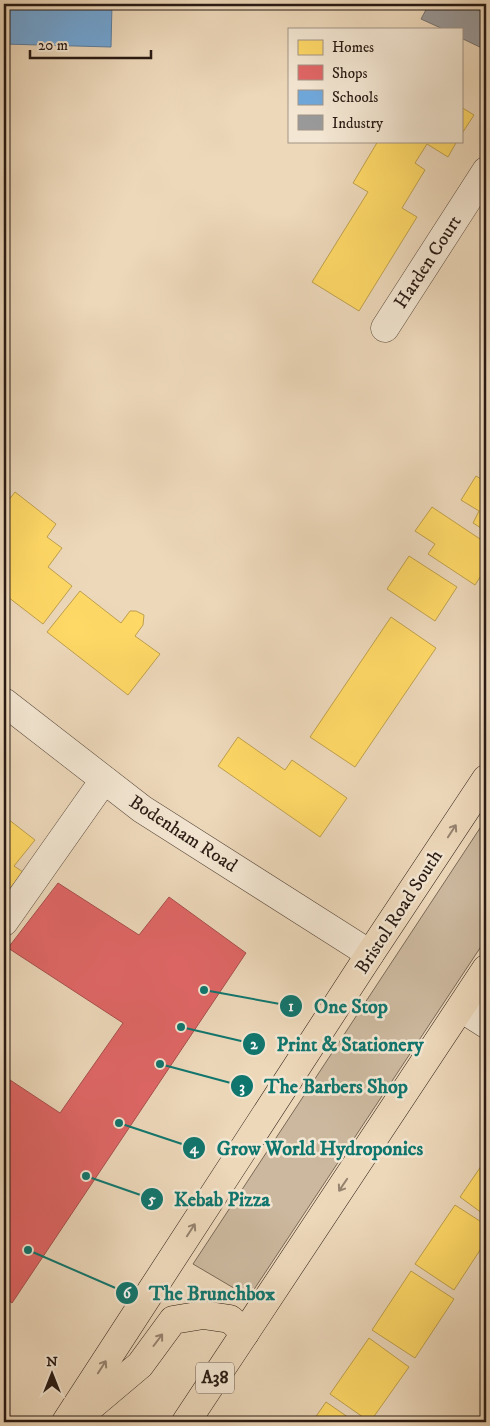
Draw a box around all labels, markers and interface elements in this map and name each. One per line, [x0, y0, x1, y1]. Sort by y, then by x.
scale bar [30, 28, 151, 60]
legend [288, 28, 462, 142]
text: 20 m [38, 36, 68, 55]
text: Homes [332, 38, 374, 57]
text: Shops [332, 64, 368, 83]
text: Schools [332, 88, 378, 107]
text: Industry [332, 114, 384, 133]
street label: Harden Court [389, 211, 467, 313]
street label: Bodenham Road [125, 791, 242, 878]
one-way arrow [447, 824, 457, 838]
street label: Bristol Road South [350, 846, 448, 978]
callout: One Stop [279, 989, 398, 1024]
text: One Stop [314, 995, 388, 1020]
text: 1 [288, 997, 294, 1016]
callout: Print & Stationery [241, 1026, 433, 1061]
text: Print & Stationery [276, 1033, 424, 1058]
text: 2 [250, 1035, 258, 1054]
callout: The Barbers Shop [230, 1069, 418, 1104]
text: The Barbers Shop [263, 1075, 408, 1100]
text: 3 [239, 1078, 245, 1097]
callout: Grow World Hydroponics [182, 1130, 433, 1165]
text: Grow World Hydroponics [217, 1137, 423, 1162]
text: 4 [189, 1139, 200, 1158]
one-way arrow [338, 1178, 348, 1192]
callout: Kebab Pizza [139, 1181, 280, 1216]
text: Kebab Pizza [174, 1188, 271, 1213]
text: 5 [147, 1190, 156, 1209]
one-way arrow [186, 1224, 196, 1238]
callout: The Brunchbox [114, 1275, 285, 1310]
text: The Brunchbox [148, 1282, 275, 1307]
text: 6 [123, 1284, 132, 1303]
one-way arrow [152, 1334, 163, 1348]
north arrow [28, 1348, 78, 1398]
text: N [46, 1353, 58, 1371]
one-way arrow [98, 1360, 108, 1374]
road number: A38 [196, 1362, 234, 1394]

